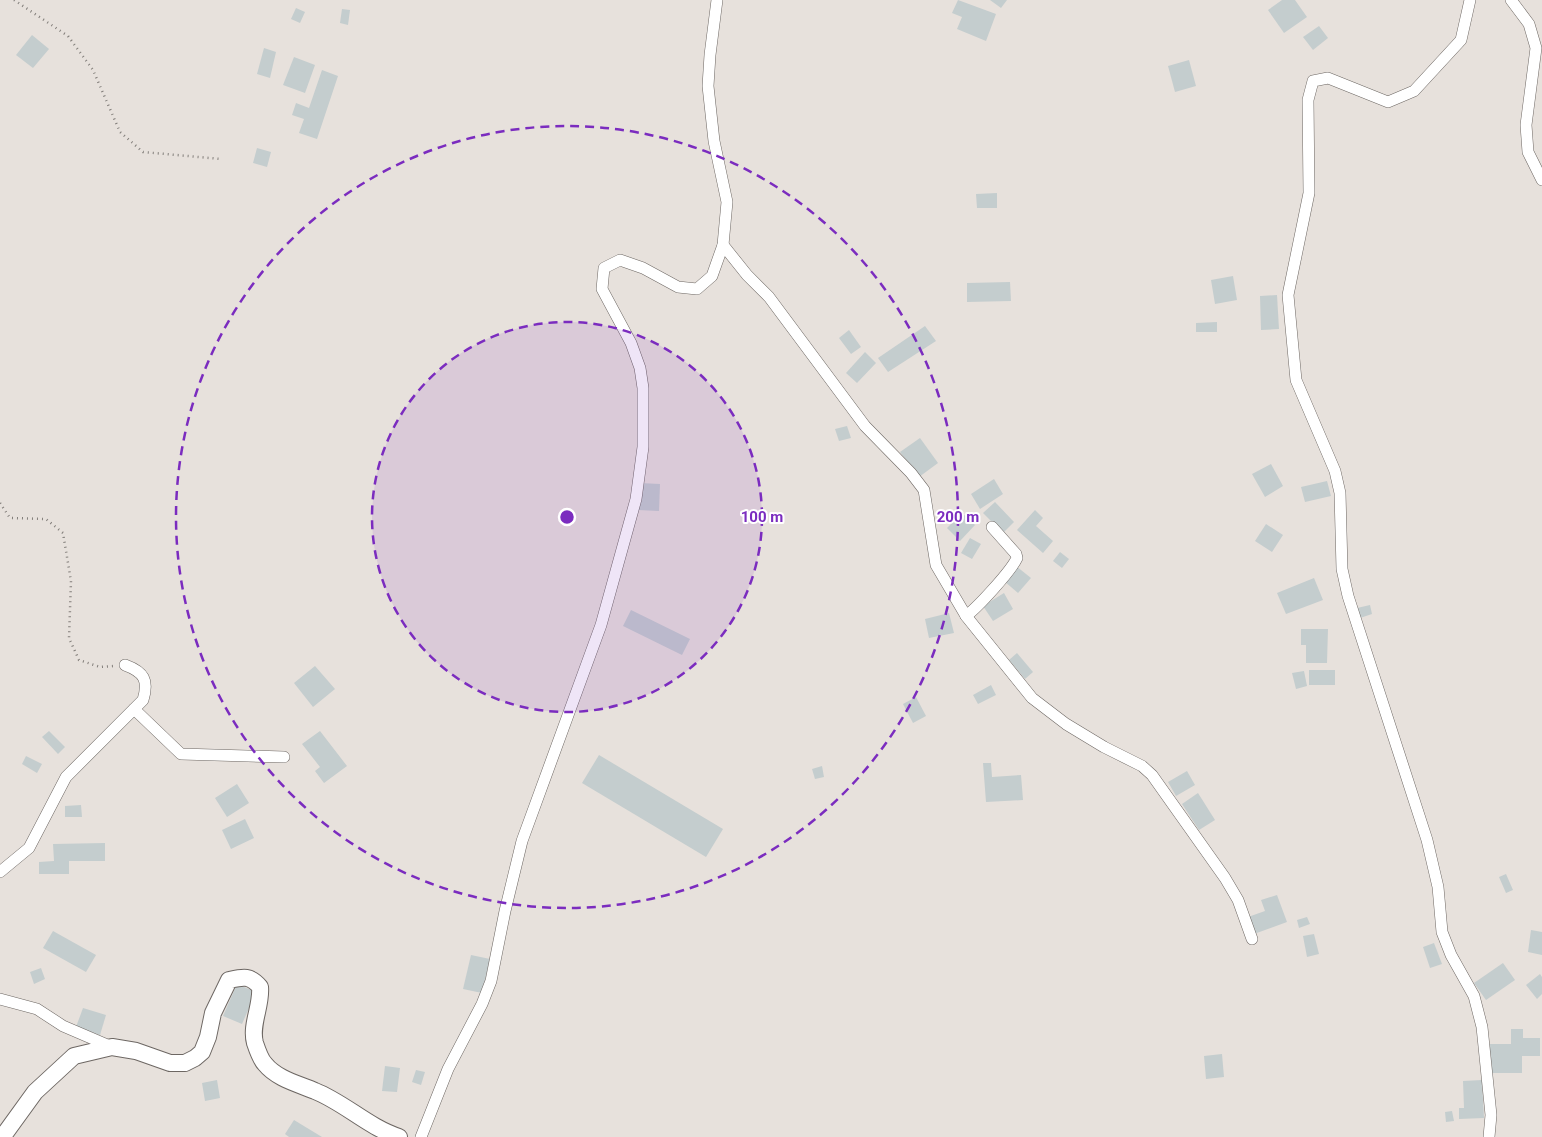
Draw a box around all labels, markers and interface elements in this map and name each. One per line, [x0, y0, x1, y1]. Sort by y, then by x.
centre of rings [558, 508, 576, 526]
text: 100 m [741, 508, 783, 526]
text: 200 m [937, 508, 979, 526]

